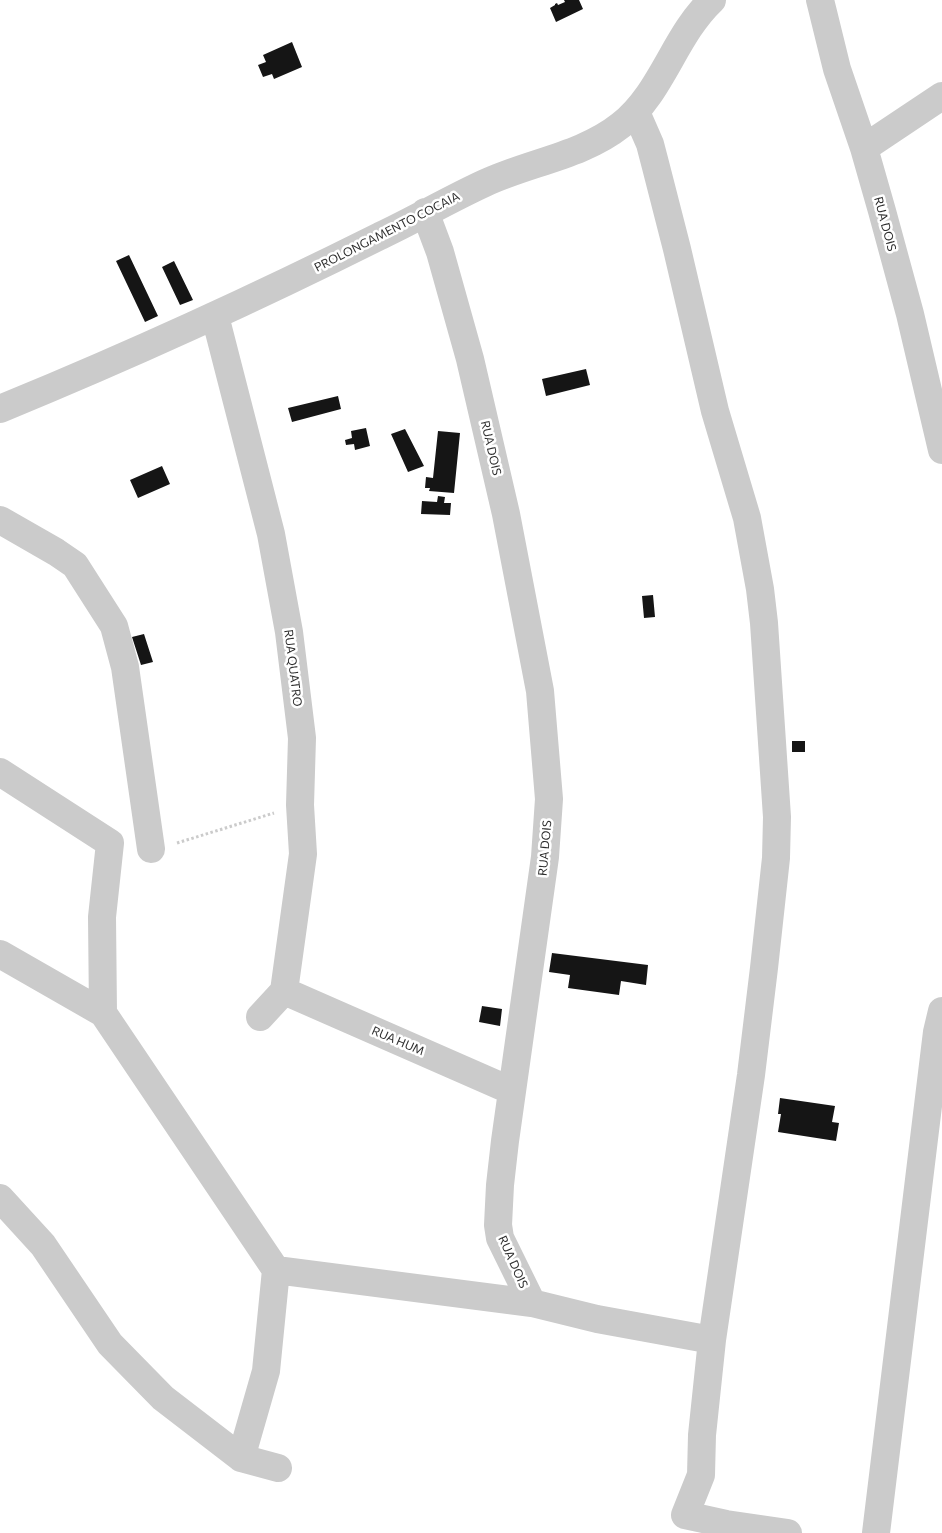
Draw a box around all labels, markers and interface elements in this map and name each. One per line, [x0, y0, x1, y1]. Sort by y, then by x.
street label: PROLONGAMENTO COCAIA [312, 189, 462, 275]
street label: RUA DOIS [871, 195, 899, 253]
street label: RUA DOIS [478, 419, 504, 477]
street label: RUA QUATRO [281, 629, 305, 707]
street label: RUA DOIS [535, 820, 555, 876]
street label: RUA HUM [369, 1023, 427, 1059]
street label: RUA DOIS [495, 1234, 531, 1290]

